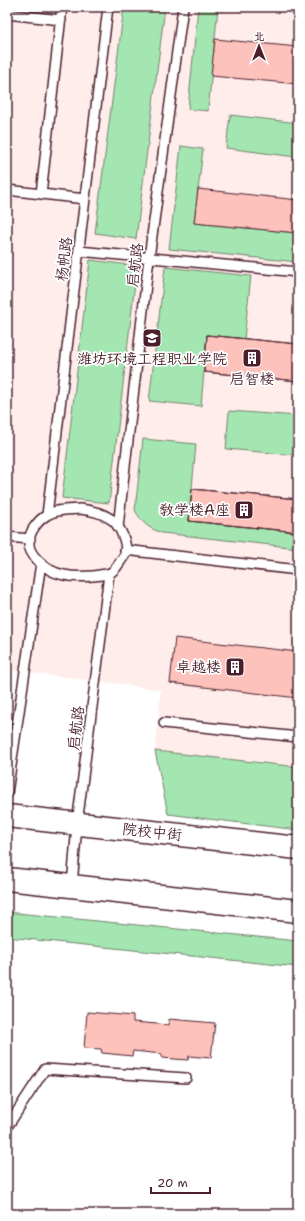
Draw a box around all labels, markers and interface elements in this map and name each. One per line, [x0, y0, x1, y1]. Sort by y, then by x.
north arrow [239, 26, 279, 66]
text: 北 [254, 29, 265, 44]
street label: 杨帆路 [51, 235, 77, 283]
street label: 启航路 [122, 241, 148, 289]
school or university icon: 潍坊环境工程职业学院 [141, 327, 163, 349]
building icon: 启智楼 [241, 347, 263, 369]
place label: 潍坊环境工程职业学院 [77, 349, 227, 369]
place label: 启智楼 [229, 369, 275, 389]
building icon: 教学楼A座 [233, 499, 255, 521]
place label: 教学楼A座 [159, 500, 230, 520]
building icon: 卓越楼 [224, 656, 246, 678]
place label: 卓越楼 [176, 657, 221, 677]
street label: 启航路 [63, 704, 89, 752]
street label: 院校中街 [121, 819, 183, 845]
scale bar [151, 1169, 210, 1195]
text: 20 m [157, 1175, 188, 1191]

